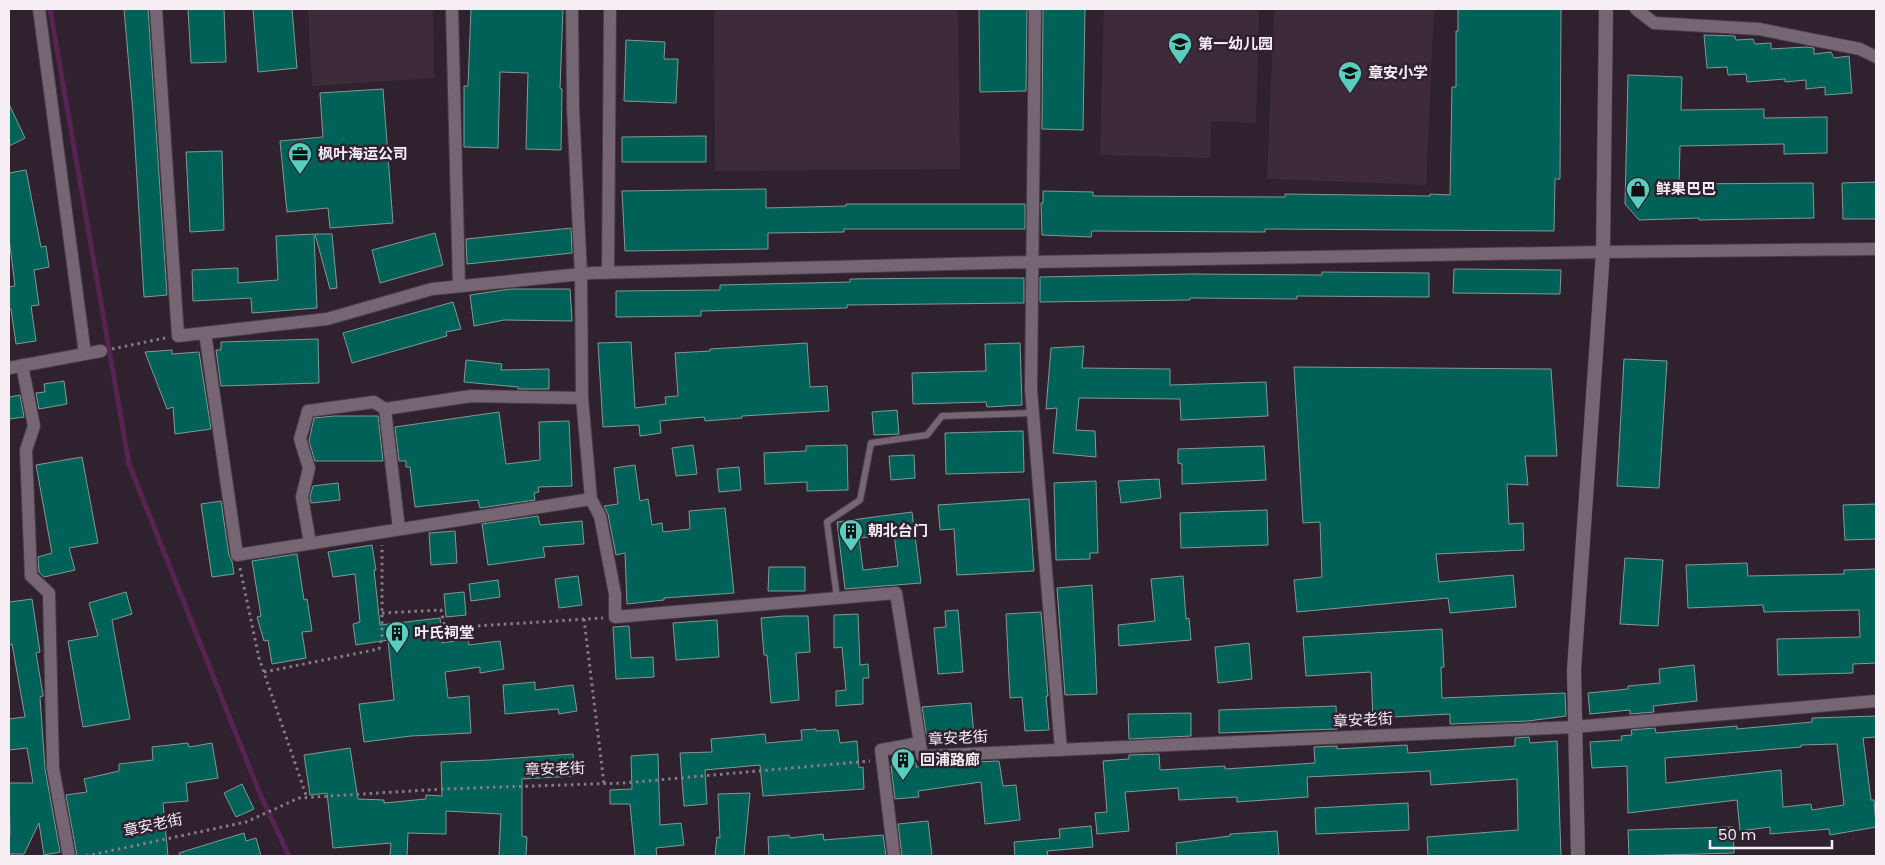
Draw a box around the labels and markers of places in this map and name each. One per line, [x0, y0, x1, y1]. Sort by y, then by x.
school or university icon: 第一幼儿园 [1167, 31, 1193, 65]
place label: 第一幼儿园 [1198, 33, 1273, 54]
school or university icon: 章安小学 [1337, 60, 1363, 94]
place label: 章安小学 [1368, 62, 1428, 83]
office icon: 枫叶海运公司 [287, 141, 313, 175]
place label: 枫叶海运公司 [318, 143, 408, 164]
shop icon: 鲜果巴巴 [1625, 176, 1651, 210]
place label: 鲜果巴巴 [1656, 178, 1716, 199]
building icon: 朝北台门 [838, 518, 864, 552]
place label: 朝北台门 [868, 520, 928, 541]
building icon: 叶氏祠堂 [384, 620, 410, 654]
place label: 叶氏祠堂 [414, 622, 474, 643]
building icon: 回浦路廊 [890, 747, 916, 781]
place label: 回浦路廊 [920, 749, 980, 770]

